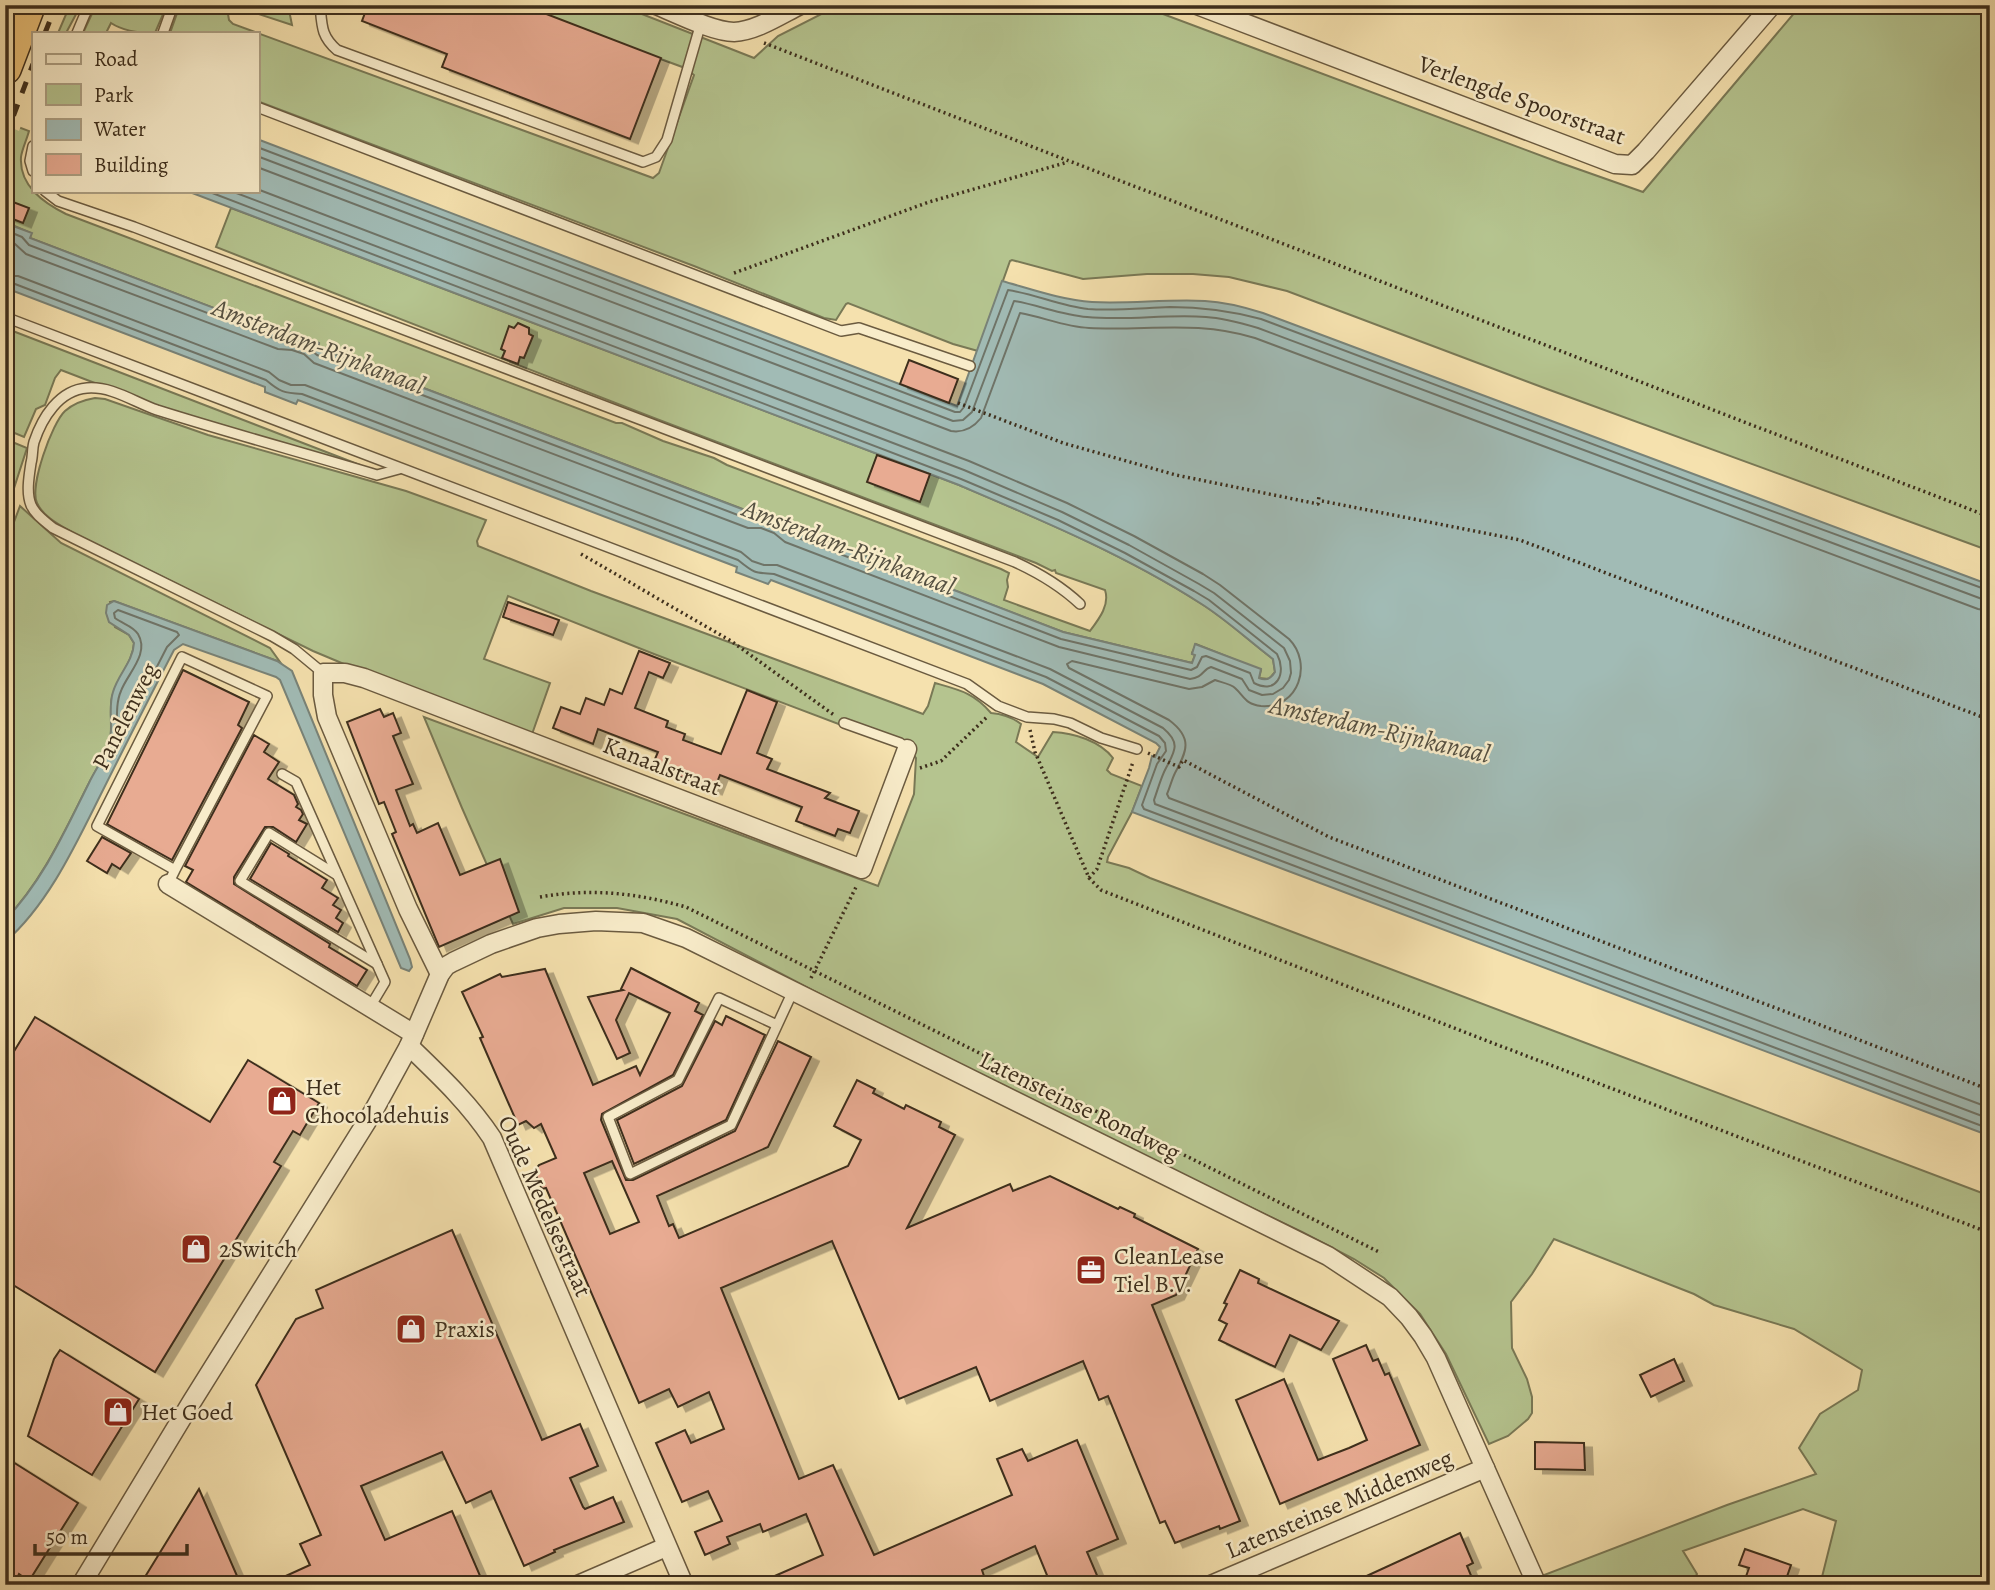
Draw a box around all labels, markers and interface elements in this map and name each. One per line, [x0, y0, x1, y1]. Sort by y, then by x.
legend [32, 32, 259, 192]
text: Road [94, 45, 138, 73]
street label: Verlengde Spoorstraat [1413, 47, 1630, 152]
text: Park [94, 81, 134, 109]
text: Water [93, 115, 146, 143]
text: Building [94, 151, 169, 179]
water label: Amsterdam-Rijnkanaal [206, 289, 431, 403]
water label: Amsterdam-Rijnkanaal [736, 490, 961, 604]
street label: Panelenweg [84, 657, 166, 775]
water label: Amsterdam-Rijnkanaal [1264, 687, 1494, 772]
street label: Kanaalstraat [598, 729, 726, 803]
street label: Latensteinse Rondweg [974, 1043, 1186, 1169]
place label: Het Chocoladehuis [305, 1071, 449, 1131]
shop icon: Het Chocoladehuis [265, 1084, 299, 1118]
street label: Oude Medelsestraat [491, 1110, 599, 1302]
shop icon: 2Switch [179, 1232, 213, 1266]
place label: 2Switch [219, 1233, 297, 1265]
place label: CleanLease Tiel B.V. [1114, 1240, 1224, 1300]
office icon: CleanLease Tiel B.V. [1074, 1253, 1108, 1287]
shop icon: Praxis [394, 1312, 428, 1346]
place label: Praxis [434, 1313, 495, 1345]
shop icon: Het Goed [101, 1395, 135, 1429]
place label: Het Goed [141, 1396, 233, 1428]
street label: Latensteinse Middenweg [1221, 1442, 1457, 1566]
scale bar [35, 1513, 187, 1557]
text: 50 m [46, 1523, 88, 1551]

